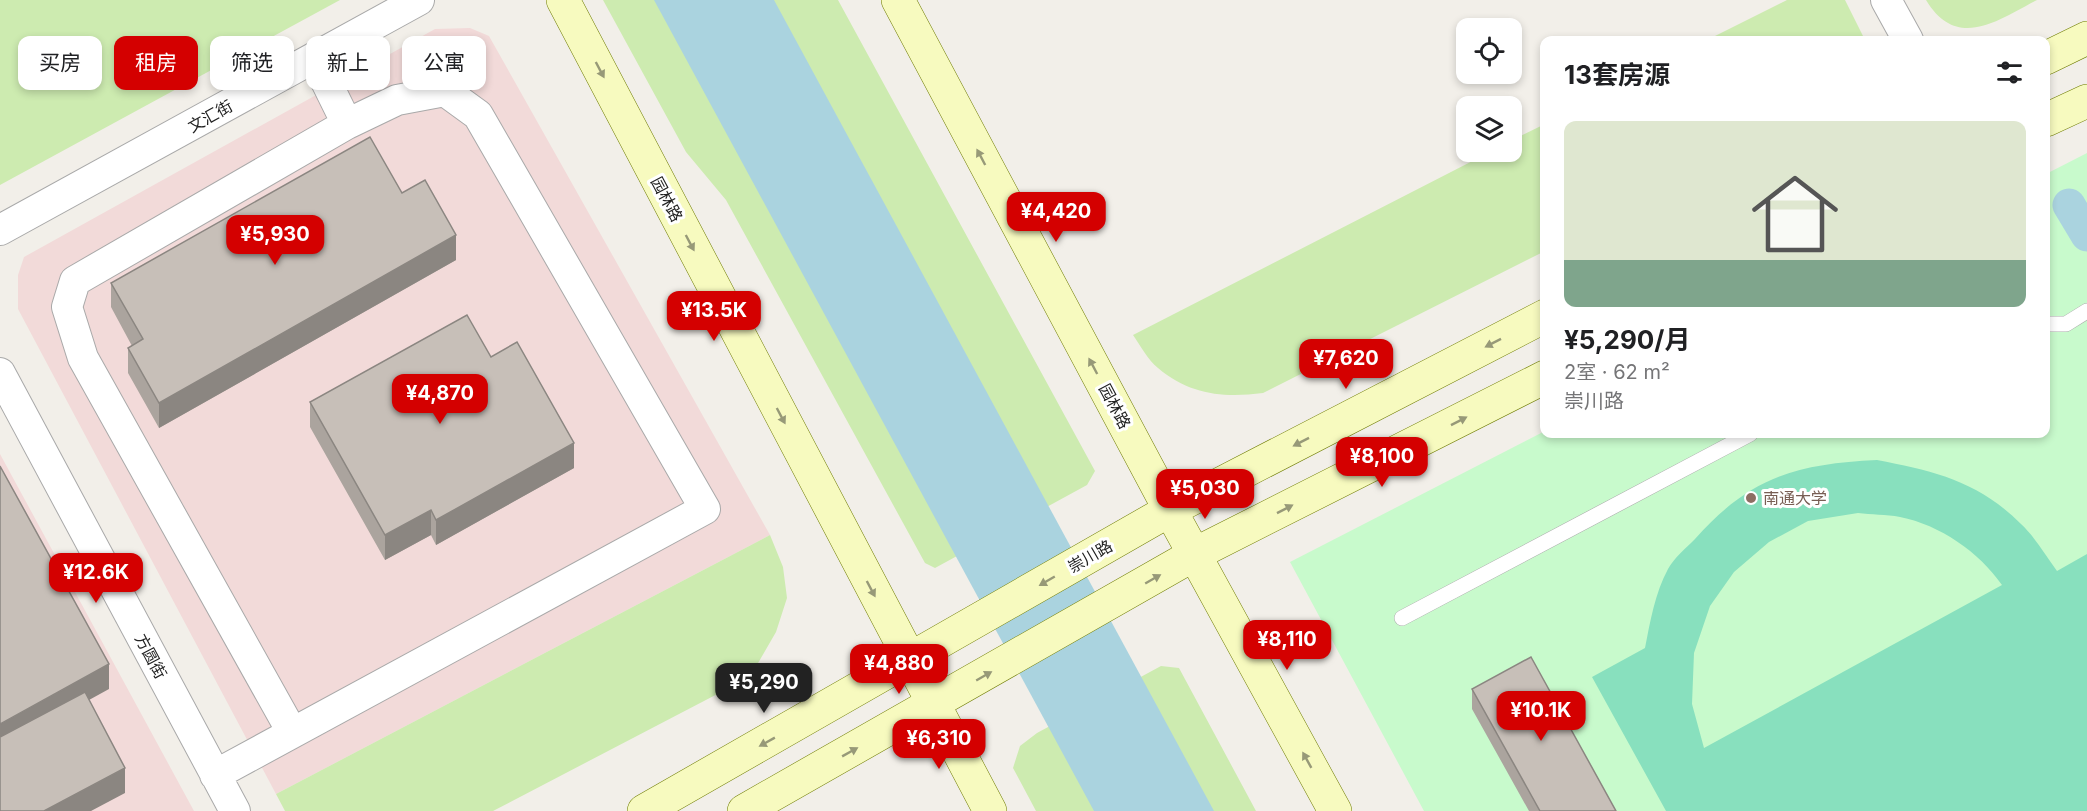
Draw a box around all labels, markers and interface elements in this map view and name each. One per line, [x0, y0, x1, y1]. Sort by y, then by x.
map controls [1456, 18, 1522, 162]
button: locate [1456, 18, 1522, 84]
chip: 买房 [18, 36, 102, 90]
chip: 租房 [114, 36, 198, 90]
chip: 筛选 [210, 36, 294, 90]
chip: 新上 [306, 36, 390, 90]
chip: 公寓 [402, 36, 486, 90]
icon: filters [1993, 56, 2026, 89]
text: 13套房源 [1564, 59, 1670, 90]
one-way arrow [595, 62, 605, 79]
street label: 文汇街 [184, 96, 236, 136]
button: layers [1456, 96, 1522, 162]
one-way arrow [976, 148, 986, 165]
icon: home [1741, 160, 1849, 268]
street label: 园林路 [647, 173, 687, 225]
pin: ¥4,420 [1007, 192, 1105, 243]
text: ¥4,420 [1021, 199, 1091, 223]
pin: ¥5,930 [226, 215, 324, 266]
text: ¥5,930 [240, 222, 310, 246]
one-way arrow [685, 235, 695, 252]
pin: ¥13.5K [665, 291, 763, 342]
text: ¥13.5K [681, 298, 747, 322]
text: ¥5,290/月 [1564, 324, 1690, 355]
one-way arrow [1484, 338, 1501, 348]
pin: ¥7,620 [1297, 339, 1395, 390]
text: ¥7,620 [1313, 346, 1379, 370]
one-way arrow [1088, 357, 1098, 374]
text: 2室 · 62 m² [1564, 360, 1670, 384]
pin: ¥4,870 [391, 374, 489, 425]
street label: 园林路 [1095, 380, 1135, 432]
text: ¥4,870 [406, 381, 474, 405]
text: 崇川路 [1564, 389, 1624, 413]
one-way arrow [776, 408, 786, 425]
one-way arrow [1450, 416, 1467, 425]
one-way arrow [1292, 437, 1309, 447]
pin: ¥8,100 [1333, 437, 1431, 488]
text: ¥8,100 [1350, 444, 1414, 468]
pin: ¥5,030 [1156, 469, 1254, 520]
text: ¥5,030 [1170, 476, 1240, 500]
place label: 南通大学 [1763, 488, 1827, 508]
marker: 南通大学 [1744, 491, 1758, 505]
one-way arrow [1276, 504, 1293, 514]
street label: 崇川路 [1064, 535, 1116, 577]
pin: ¥12.6K [47, 553, 145, 604]
text: ¥12.6K [63, 560, 129, 584]
one-way arrow [1145, 574, 1162, 584]
one-way arrow [1039, 576, 1055, 587]
one-way arrow [866, 580, 876, 597]
pin: ¥8,110 [1238, 620, 1336, 671]
text: ¥8,110 [1257, 627, 1317, 651]
street label: 方圆街 [131, 630, 171, 682]
pin: ¥4,880 [850, 644, 948, 695]
text: ¥4,880 [864, 651, 934, 675]
pin: ¥5,290 [715, 663, 813, 714]
text: ¥5,290 [729, 670, 799, 694]
one-way arrow [975, 671, 992, 681]
pin: ¥10.1K [1492, 691, 1590, 742]
text: ¥10.1K [1511, 698, 1571, 722]
pin: ¥6,310 [890, 719, 988, 770]
text: ¥6,310 [906, 726, 972, 750]
one-way arrow [759, 736, 775, 747]
one-way arrow [842, 747, 859, 757]
one-way arrow [1302, 751, 1312, 768]

